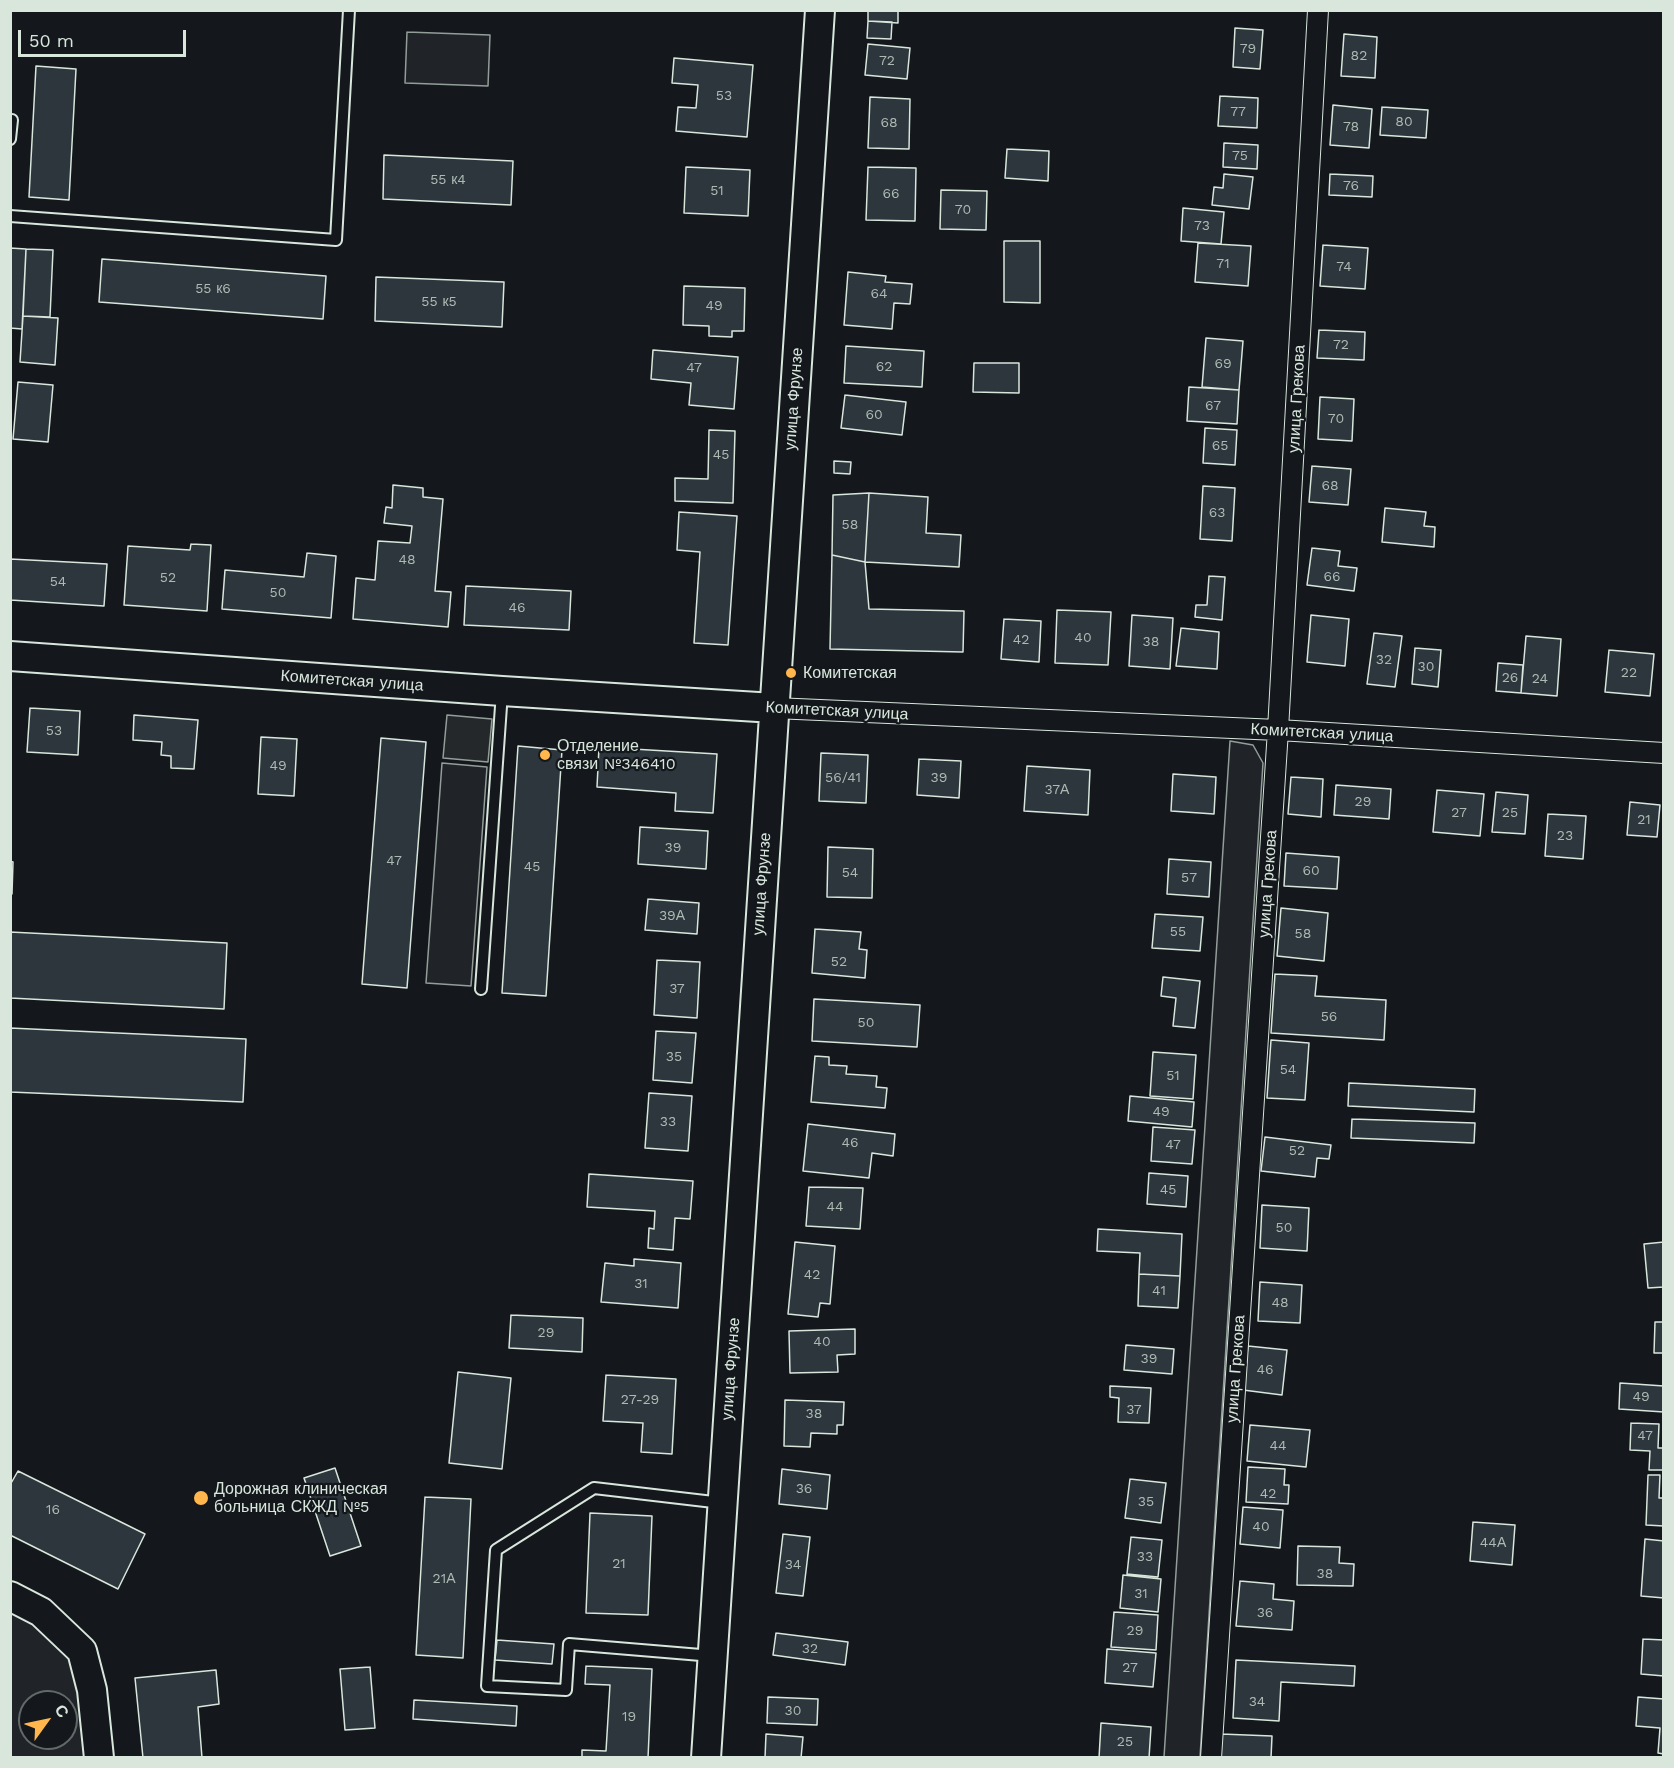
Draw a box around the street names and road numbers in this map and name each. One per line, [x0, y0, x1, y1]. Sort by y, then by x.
street label: улица Грекова [1285, 344, 1309, 454]
street label: улица Фрунзе [781, 347, 807, 451]
street label: Комитетская улица [280, 666, 424, 696]
street label: Комитетская улица [765, 698, 909, 724]
street label: Комитетская улица [1250, 720, 1394, 746]
street label: улица Грекова [1255, 829, 1281, 939]
street label: улица Фрунзе [749, 832, 775, 936]
street label: улица Грекова [1223, 1314, 1249, 1424]
street label: улица Фрунзе [718, 1317, 744, 1421]

